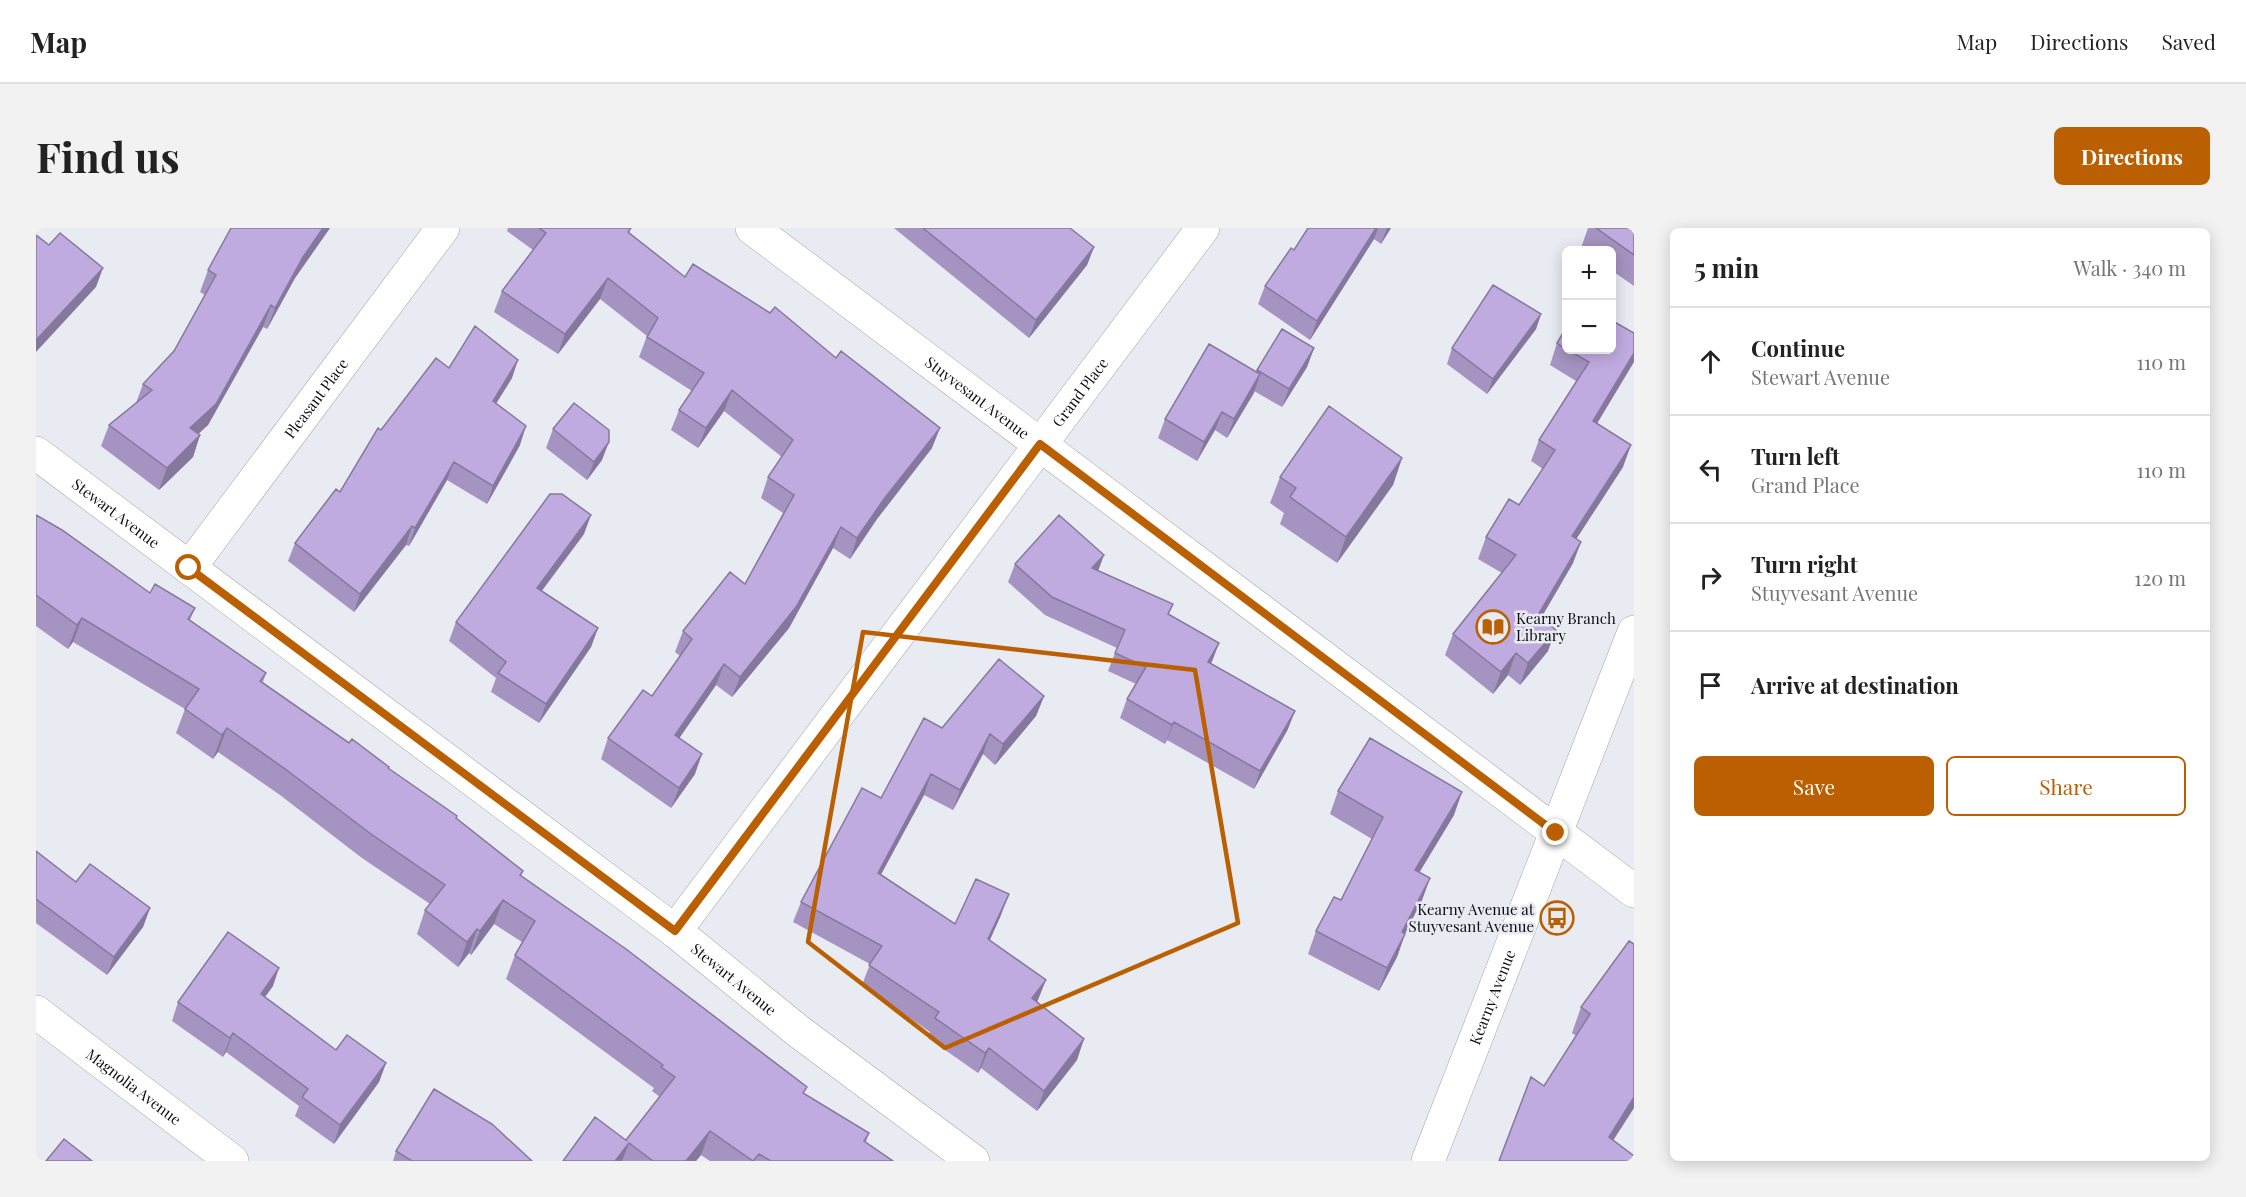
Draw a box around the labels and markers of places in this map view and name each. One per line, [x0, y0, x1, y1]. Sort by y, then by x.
place label: Kearny Branch Library [1516, 608, 1616, 645]
library icon: Kearny Branch Library [1475, 609, 1511, 645]
place label: Kearny Avenue at Stuyvesant Avenue [1409, 899, 1535, 936]
bus stop icon: Kearny Avenue at Stuyvesant Avenue [1539, 900, 1575, 936]

